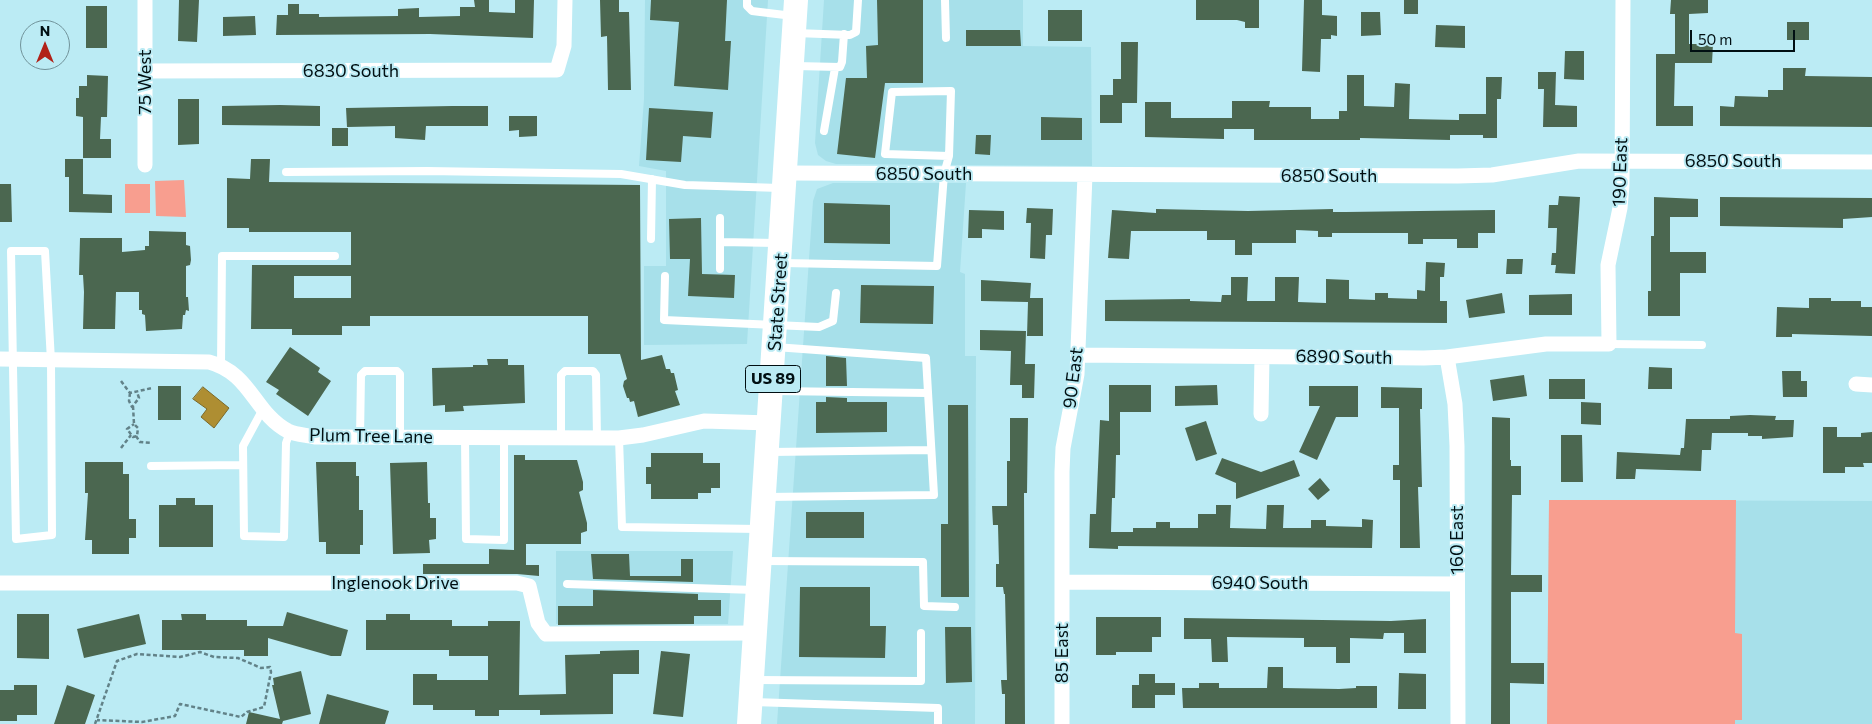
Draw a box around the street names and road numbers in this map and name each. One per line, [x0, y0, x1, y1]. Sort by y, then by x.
street label: 75 West [134, 49, 156, 115]
street label: 6830 South [303, 60, 399, 82]
street label: 190 East [1608, 137, 1632, 207]
street label: 6850 South [1685, 150, 1781, 172]
street label: 6850 South [876, 163, 972, 185]
street label: 6850 South [1281, 165, 1377, 187]
street label: State Street [764, 252, 792, 352]
street label: 6890 South [1295, 345, 1393, 369]
street label: 90 East [1059, 346, 1087, 410]
road number: US 89 [746, 366, 800, 392]
street label: Plum Tree Lane [309, 424, 433, 448]
street label: 160 East [1446, 505, 1468, 575]
street label: Inglenook Drive [331, 572, 459, 594]
street label: 6940 South [1212, 572, 1308, 594]
street label: 85 East [1051, 623, 1073, 683]

